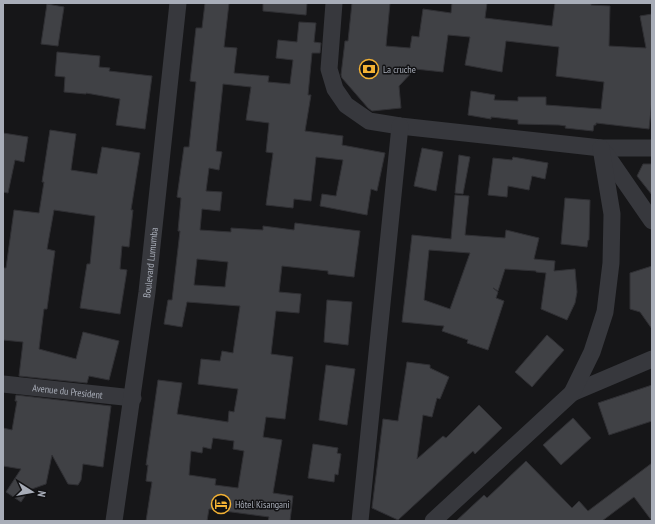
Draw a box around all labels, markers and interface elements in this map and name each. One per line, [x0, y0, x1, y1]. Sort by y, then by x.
bank icon: La cruche [358, 58, 380, 80]
place label: La cruche [383, 63, 416, 76]
street label: Boulevard Lumumba [140, 227, 160, 299]
street label: Avenue du President [32, 381, 104, 401]
north arrow [12, 472, 52, 512]
text: N [34, 490, 49, 498]
hotel icon: Hôtel Kisangani [210, 493, 232, 515]
place label: Hôtel Kisangani [235, 498, 290, 511]

